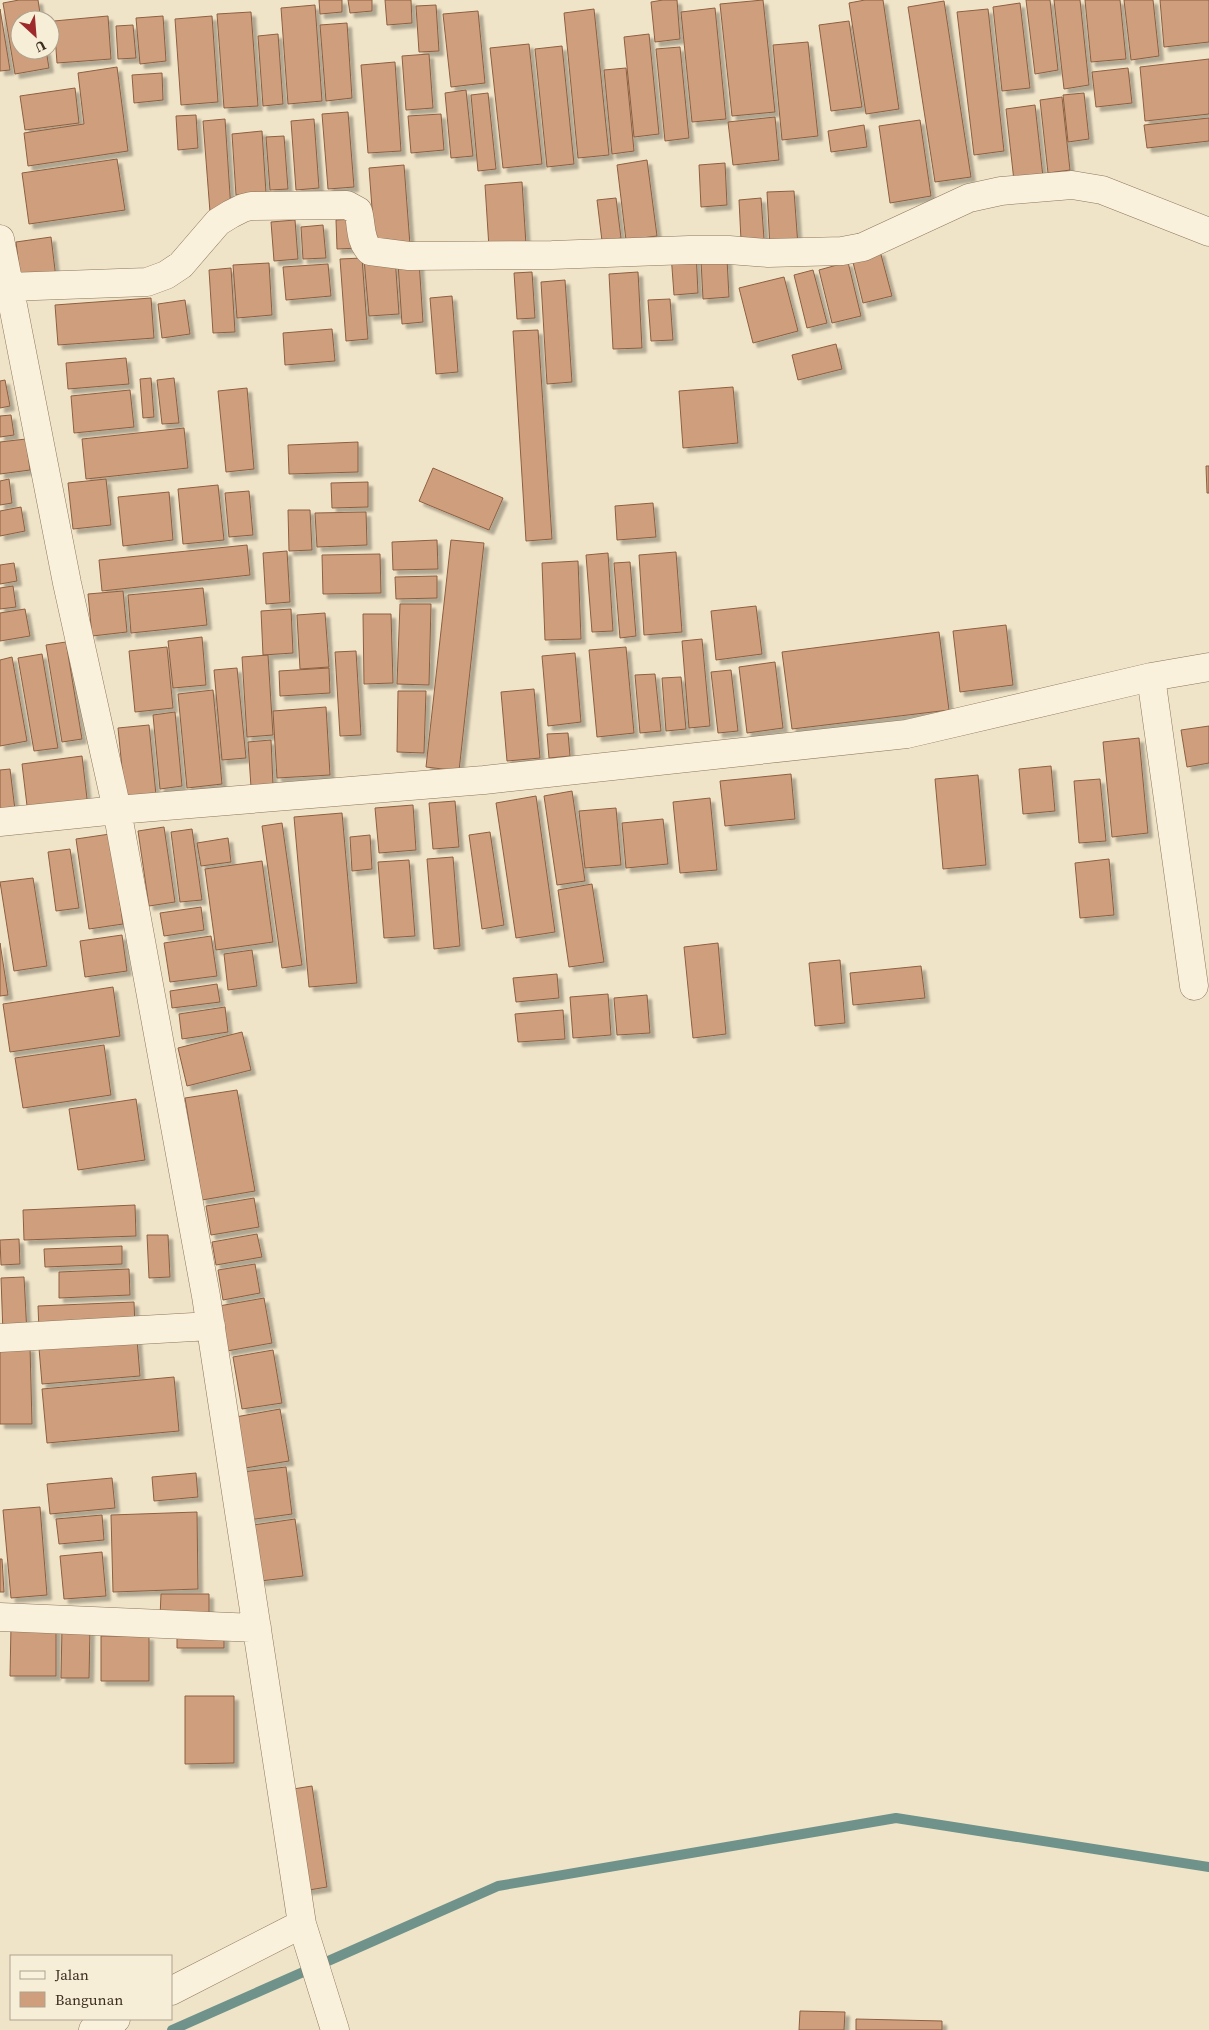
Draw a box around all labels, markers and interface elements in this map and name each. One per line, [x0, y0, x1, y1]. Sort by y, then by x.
north arrow [10, 10, 60, 60]
text: U [32, 35, 50, 58]
legend [10, 1955, 172, 2020]
text: Jalan [54, 1964, 89, 1985]
text: Bangunan [55, 1989, 123, 2010]

